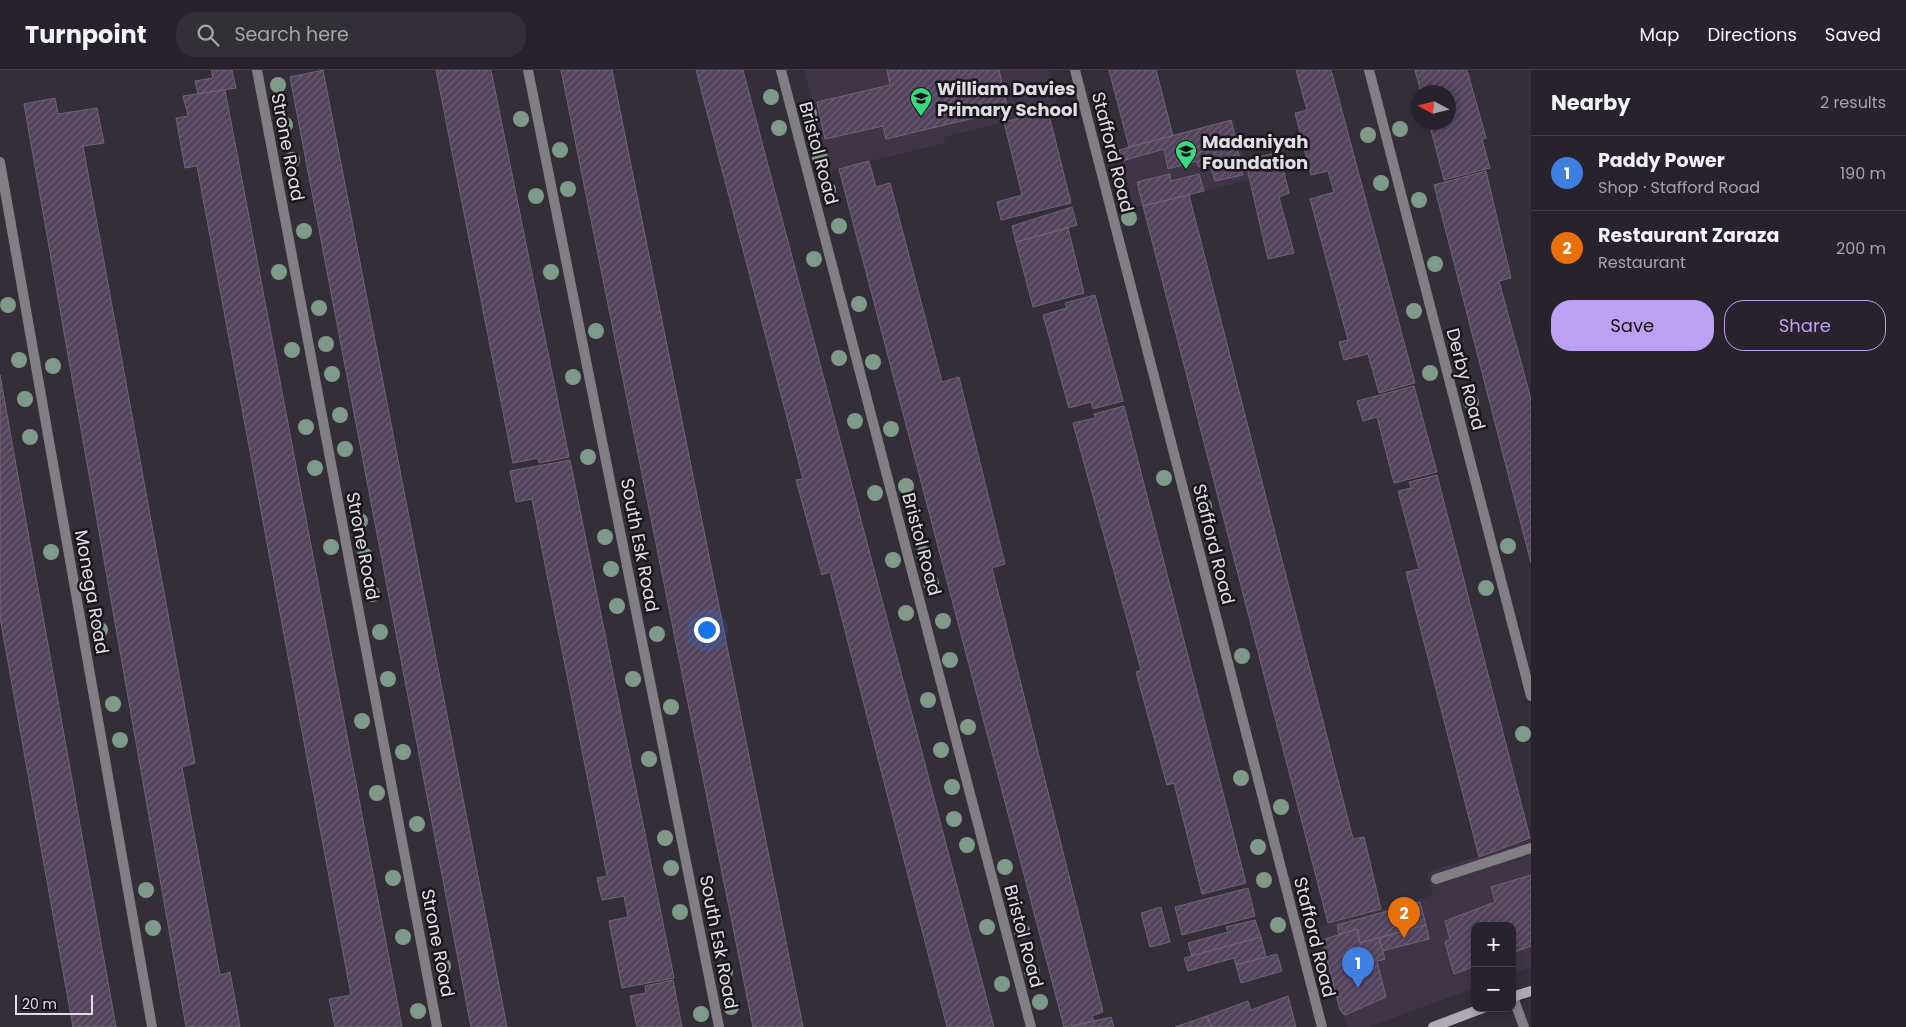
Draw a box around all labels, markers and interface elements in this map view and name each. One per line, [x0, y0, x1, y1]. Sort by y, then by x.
search box [176, 12, 526, 57]
text: Turnpoint [25, 18, 146, 51]
icon: search [194, 21, 222, 49]
text: Search here [234, 21, 349, 48]
text: Map [1640, 22, 1679, 47]
text: Directions [1707, 22, 1797, 47]
text: Saved [1825, 22, 1881, 47]
place label: William Davies Primary School [937, 76, 1078, 122]
north arrow [1411, 85, 1456, 130]
school or university icon: William Davies Primary School [909, 86, 933, 117]
text: Nearby [1551, 88, 1631, 117]
street label: Stafford Road [1086, 89, 1140, 215]
street label: Strone Road [265, 91, 311, 203]
text: 2 results [1820, 91, 1886, 114]
street label: Bristol Road [793, 99, 845, 207]
place label: Madaniyah Foundation [1202, 129, 1308, 175]
school or university icon: Madaniyah Foundation [1174, 139, 1198, 170]
text: Paddy Power [1598, 147, 1725, 174]
text: 1 [1564, 162, 1570, 185]
text: 190 m [1840, 162, 1886, 185]
text: Shop · Stafford Road [1598, 176, 1760, 199]
text: Restaurant Zaraza [1598, 222, 1779, 249]
text: 2 [1562, 237, 1572, 260]
text: 200 m [1836, 237, 1886, 260]
text: Restaurant [1598, 251, 1686, 274]
button: Save [1551, 300, 1714, 351]
button: Share [1724, 300, 1886, 351]
street label: Derby Road [1440, 325, 1492, 433]
street label: South Esk Road [615, 476, 665, 614]
street label: Stafford Road [1187, 481, 1241, 607]
street label: Strone Road [340, 490, 386, 602]
street label: Bristol Road [896, 490, 948, 598]
street label: Monega Road [69, 528, 115, 656]
your location [694, 617, 720, 643]
street label: South Esk Road [694, 873, 744, 1011]
street label: Stafford Road [1288, 874, 1342, 1000]
street label: Bristol Road [998, 882, 1050, 990]
street label: Strone Road [415, 887, 461, 999]
pin: 2 [1388, 897, 1420, 938]
map controls [1471, 922, 1516, 1012]
button: + [1471, 922, 1516, 967]
pin: 1 [1342, 947, 1374, 988]
button: − [1471, 967, 1516, 1012]
scale bar [15, 992, 92, 1015]
text: 20 m [22, 994, 57, 1014]

